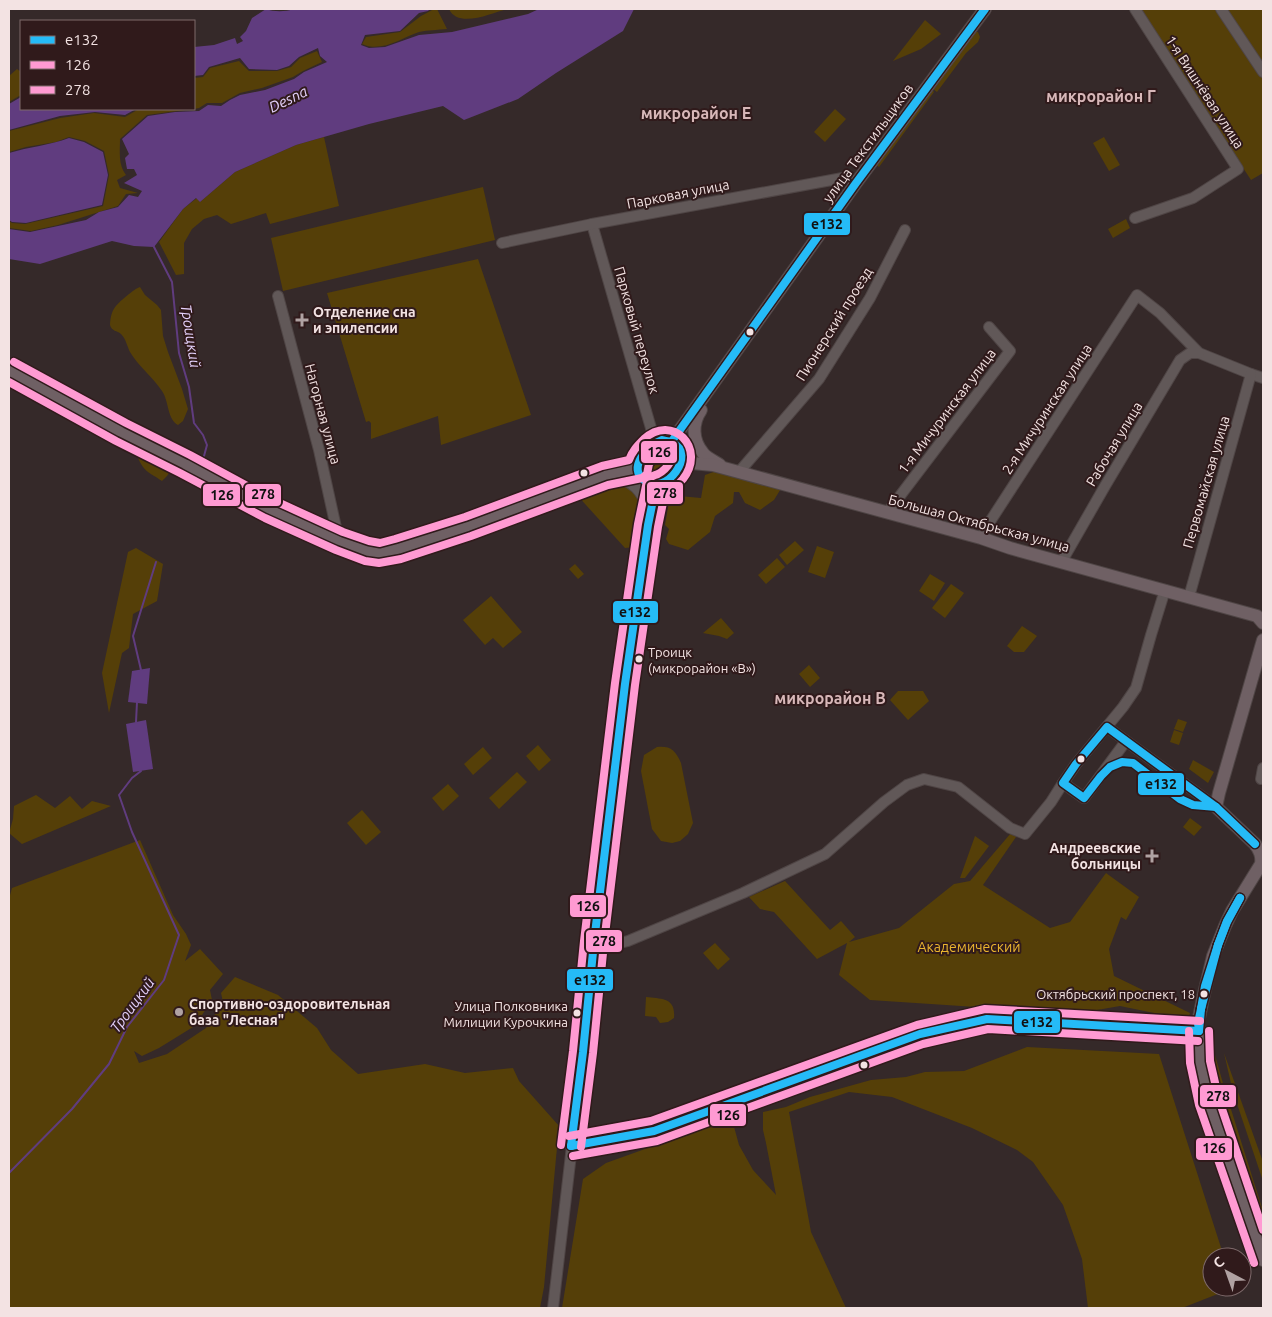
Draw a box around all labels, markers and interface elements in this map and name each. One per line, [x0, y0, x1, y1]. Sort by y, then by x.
legend [20, 20, 195, 110]
text: е132 [65, 31, 99, 48]
street label: 1-я Вишнёвая улица [1163, 33, 1247, 151]
text: 126 [65, 56, 90, 73]
text: 278 [65, 81, 90, 98]
street label: улица Текстильщиков [820, 81, 916, 205]
water label: Desna [266, 82, 310, 116]
district label: микрорайон Г [1046, 87, 1156, 105]
district label: микрорайон Е [641, 104, 751, 122]
street label: Парковая улица [625, 176, 731, 212]
line badge: е132 [803, 212, 851, 236]
text: е132 [811, 216, 843, 232]
street label: Пионерский проезд [793, 264, 875, 384]
street label: Парковый переулок [611, 265, 663, 395]
water label: Троицкий [178, 303, 204, 369]
place label: Отделение сна и эпилепсии [313, 304, 416, 336]
marker: Отделение сна и эпилепсии [295, 313, 309, 327]
unlabelled marker [745, 327, 755, 337]
street label: 2-я Мичуринская улица [999, 341, 1095, 477]
street label: 1-я Мичуринская улица [895, 346, 999, 476]
street label: Нагорная улица [302, 362, 344, 466]
street label: Рабочая улица [1083, 399, 1145, 489]
street label: Первомайская улица [1179, 414, 1233, 550]
line badge: 126 [640, 440, 678, 464]
text: 126 [647, 444, 671, 460]
unlabelled marker [579, 468, 589, 478]
line badge: 278 [646, 481, 684, 505]
line badge: 126 [202, 483, 241, 507]
line badge: 278 [244, 483, 282, 507]
text: 278 [653, 485, 677, 501]
text: 278 [251, 486, 275, 502]
text: 126 [210, 487, 234, 503]
street label: Большая Октябрьская улица [887, 491, 1071, 555]
line badge: е132 [612, 600, 659, 624]
text: е132 [619, 604, 651, 620]
place label: Троицк (микрорайон «В») [648, 645, 756, 676]
marker: Троицк (микрорайон «В») [634, 654, 644, 664]
district label: микрорайон В [774, 689, 886, 707]
unlabelled marker [1076, 754, 1086, 764]
line badge: е132 [1137, 772, 1185, 796]
text: е132 [1145, 776, 1177, 792]
place label: Андреевские больницы [1050, 840, 1141, 872]
marker: Андреевские больницы [1145, 849, 1159, 863]
line badge: 126 [569, 894, 607, 918]
text: 126 [576, 898, 600, 914]
line badge: 278 [585, 929, 623, 953]
text: 278 [592, 933, 616, 949]
park label: Академический [917, 939, 1021, 955]
line badge: е132 [566, 968, 614, 992]
text: е132 [574, 972, 606, 988]
water label: Троицкий [106, 974, 158, 1036]
place label: Октябрьский проспект, 18 [1036, 987, 1195, 1002]
marker: Октябрьский проспект, 18 [1199, 989, 1209, 999]
place label: Спортивно-оздоровительная база "Лесная" [189, 996, 390, 1028]
place label: Улица Полковника Милиции Курочкина [443, 999, 568, 1029]
marker: Спортивно-оздоровительная база "Лесная" [173, 1006, 185, 1018]
marker: Улица Полковника Милиции Курочкина [572, 1008, 582, 1018]
line badge: е132 [1013, 1010, 1061, 1034]
text: е132 [1021, 1014, 1053, 1030]
unlabelled marker [859, 1060, 869, 1070]
line badge: 278 [1199, 1084, 1237, 1108]
text: 278 [1206, 1088, 1230, 1104]
line badge: 126 [709, 1103, 747, 1127]
text: 126 [716, 1107, 740, 1123]
line badge: 126 [1195, 1137, 1233, 1161]
text: 126 [1202, 1140, 1226, 1156]
north arrow [1202, 1247, 1252, 1297]
text: С [1210, 1253, 1227, 1271]

